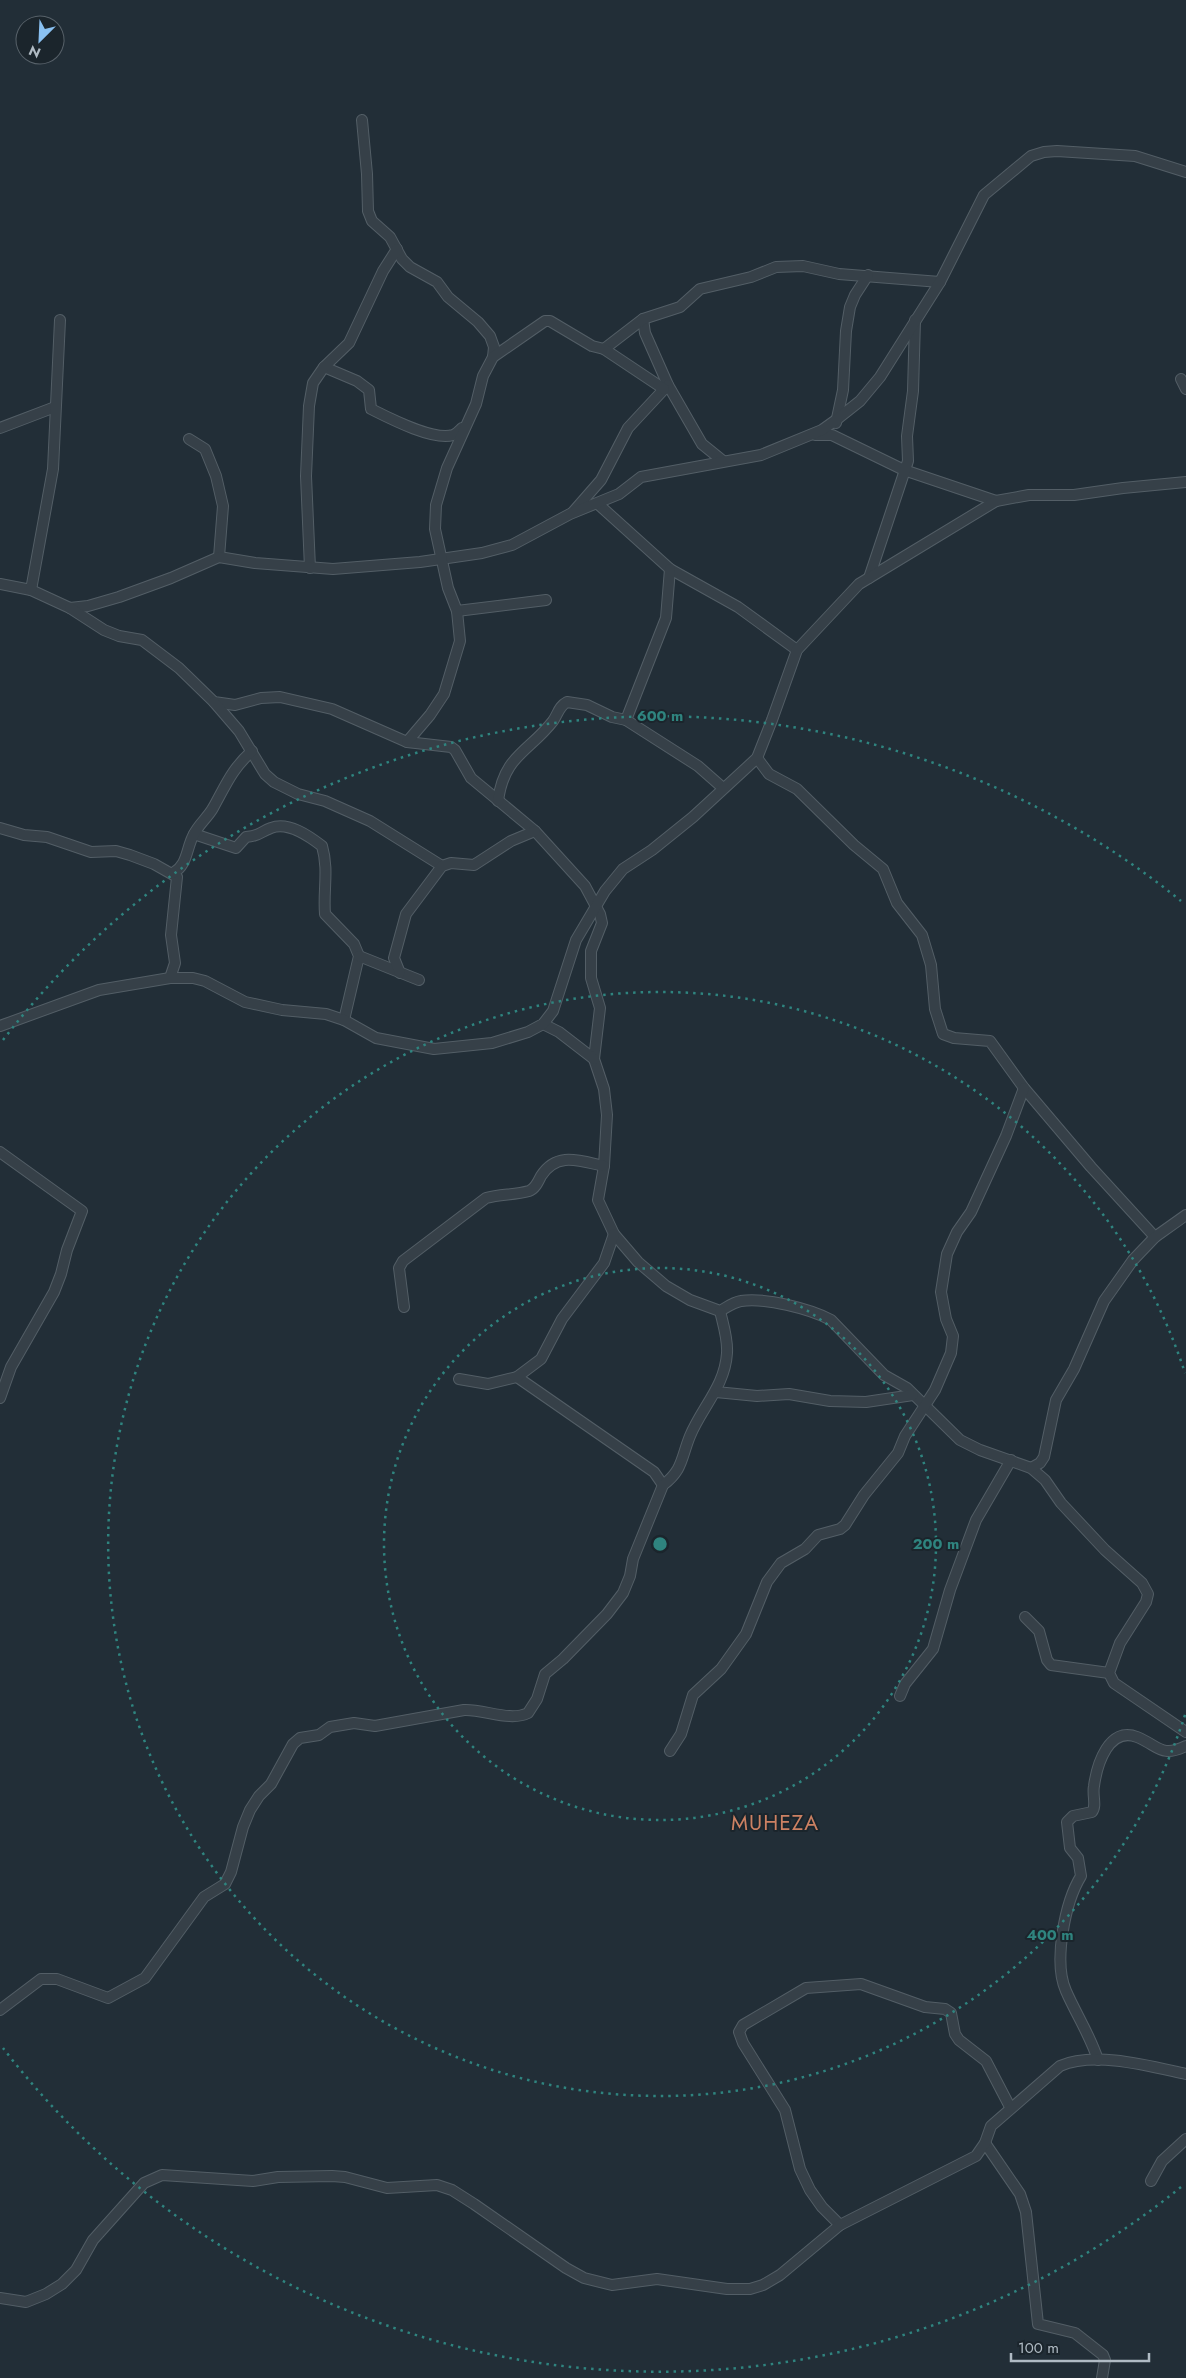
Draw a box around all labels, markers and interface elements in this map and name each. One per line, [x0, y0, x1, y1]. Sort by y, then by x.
north arrow [15, 15, 65, 65]
text: N [26, 40, 44, 63]
text: 600 m [637, 705, 683, 727]
text: 200 m [913, 1533, 959, 1555]
centre of rings [651, 1535, 669, 1553]
district label: MUHEZA [731, 1808, 819, 1838]
text: 400 m [1026, 1924, 1074, 1946]
scale bar [1011, 2330, 1148, 2362]
text: 100 m [1018, 2337, 1059, 2359]

